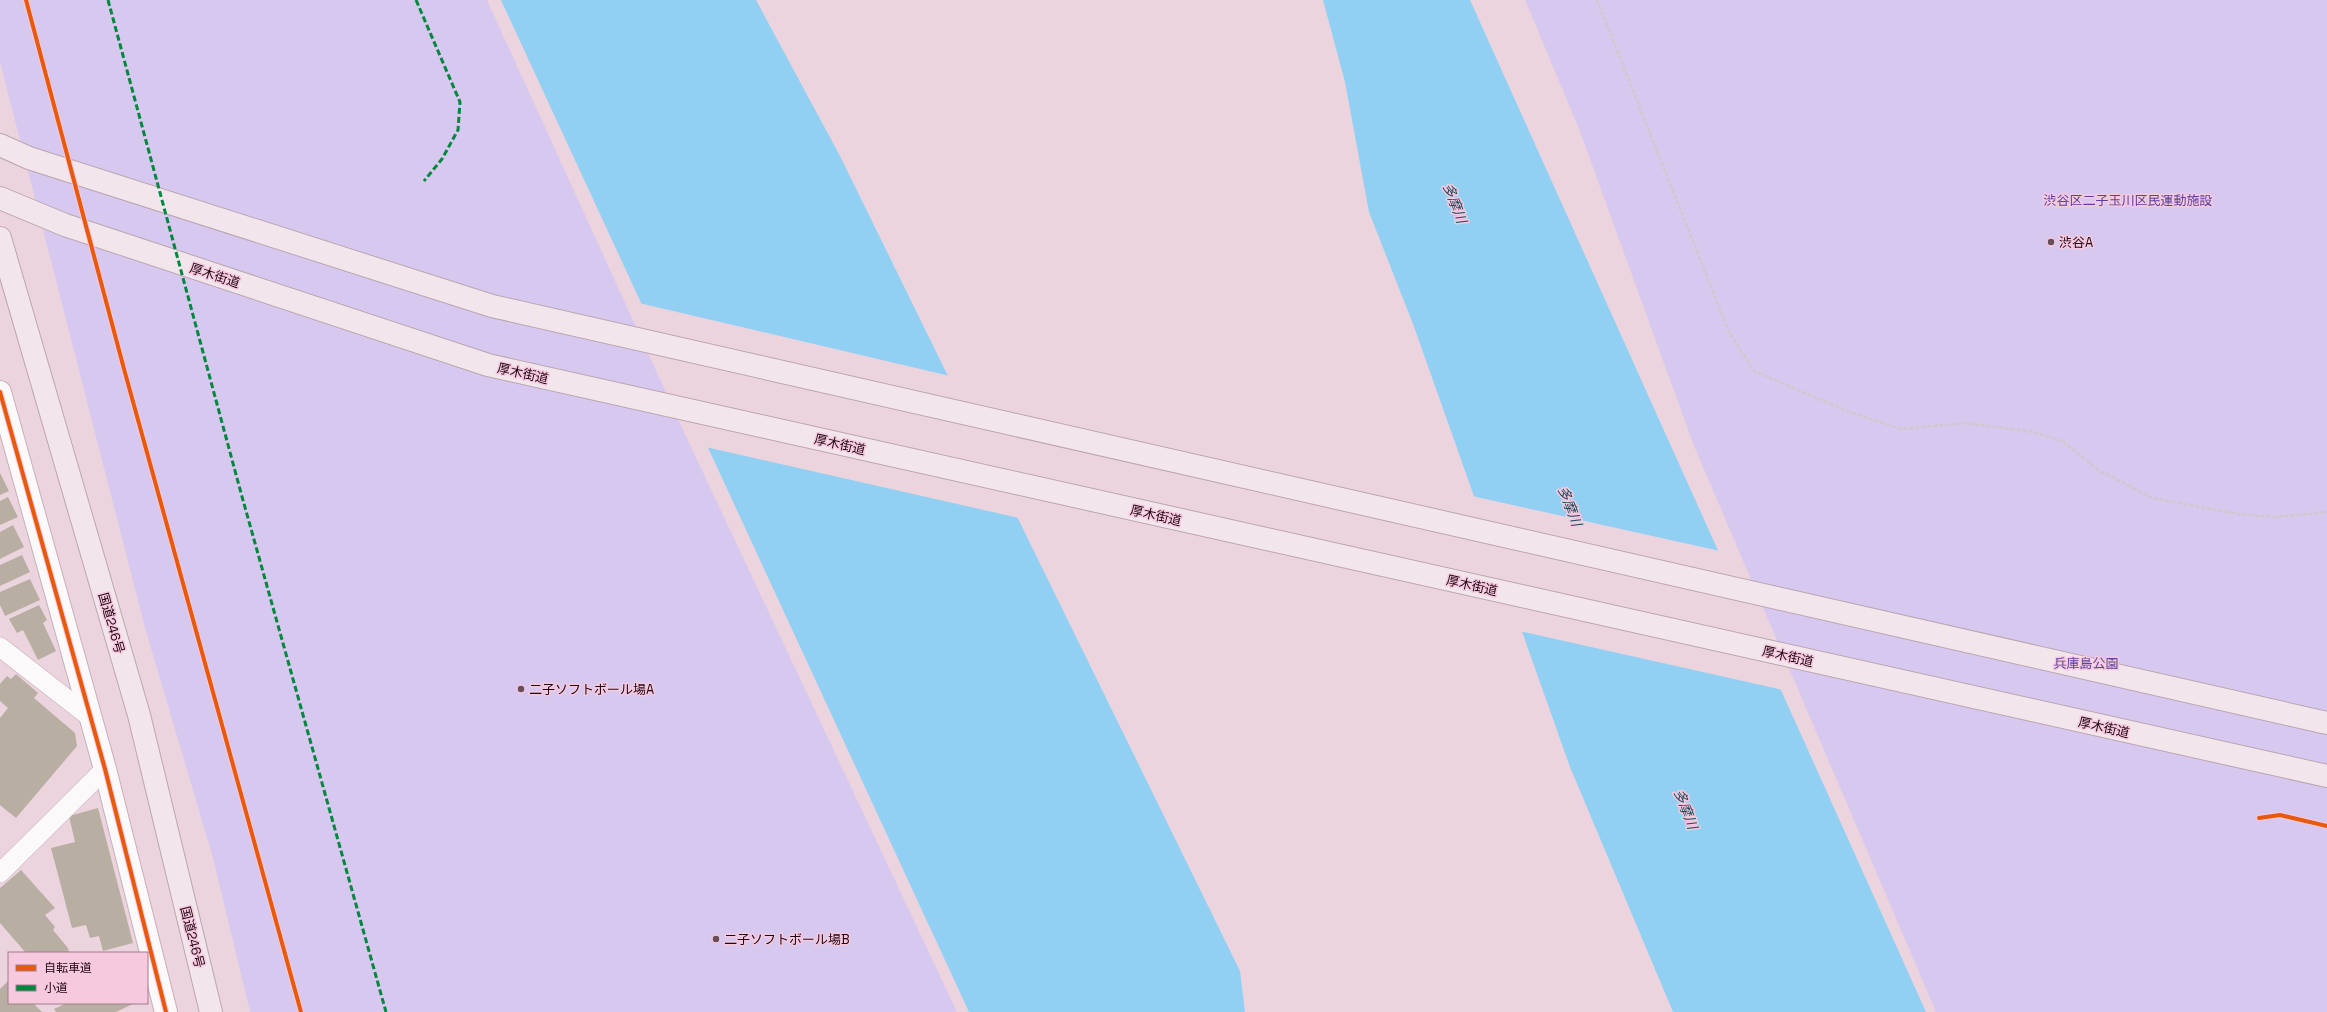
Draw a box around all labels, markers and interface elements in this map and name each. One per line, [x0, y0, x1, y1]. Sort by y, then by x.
water label: 多摩川 [1439, 180, 1472, 228]
park label: 渋谷区二子玉川区民運動施設 [2043, 192, 2213, 209]
place label: 渋谷A [2059, 234, 2093, 251]
marker: 渋谷A [2046, 237, 2056, 247]
street label: 厚木街道 [187, 259, 242, 292]
street label: 厚木街道 [496, 359, 550, 388]
street label: 厚木街道 [813, 430, 867, 459]
water label: 多摩川 [1554, 483, 1587, 531]
street label: 厚木街道 [1129, 501, 1183, 530]
street label: 厚木街道 [1445, 571, 1499, 600]
street label: 国道246号 [95, 591, 128, 656]
street label: 厚木街道 [1761, 642, 1815, 671]
park label: 兵庫島公園 [2053, 655, 2119, 672]
place label: 二子ソフトボール場A [529, 681, 654, 698]
marker: 二子ソフトボール場A [516, 684, 526, 694]
street label: 厚木街道 [2077, 713, 2131, 742]
water label: 多摩川 [1670, 786, 1703, 834]
street label: 国道246号 [177, 905, 208, 970]
place label: 二子ソフトボール場B [724, 931, 850, 948]
marker: 二子ソフトボール場B [711, 934, 721, 944]
legend [8, 952, 148, 1004]
text: 自転車道 [44, 960, 92, 976]
text: 小道 [44, 980, 68, 996]

